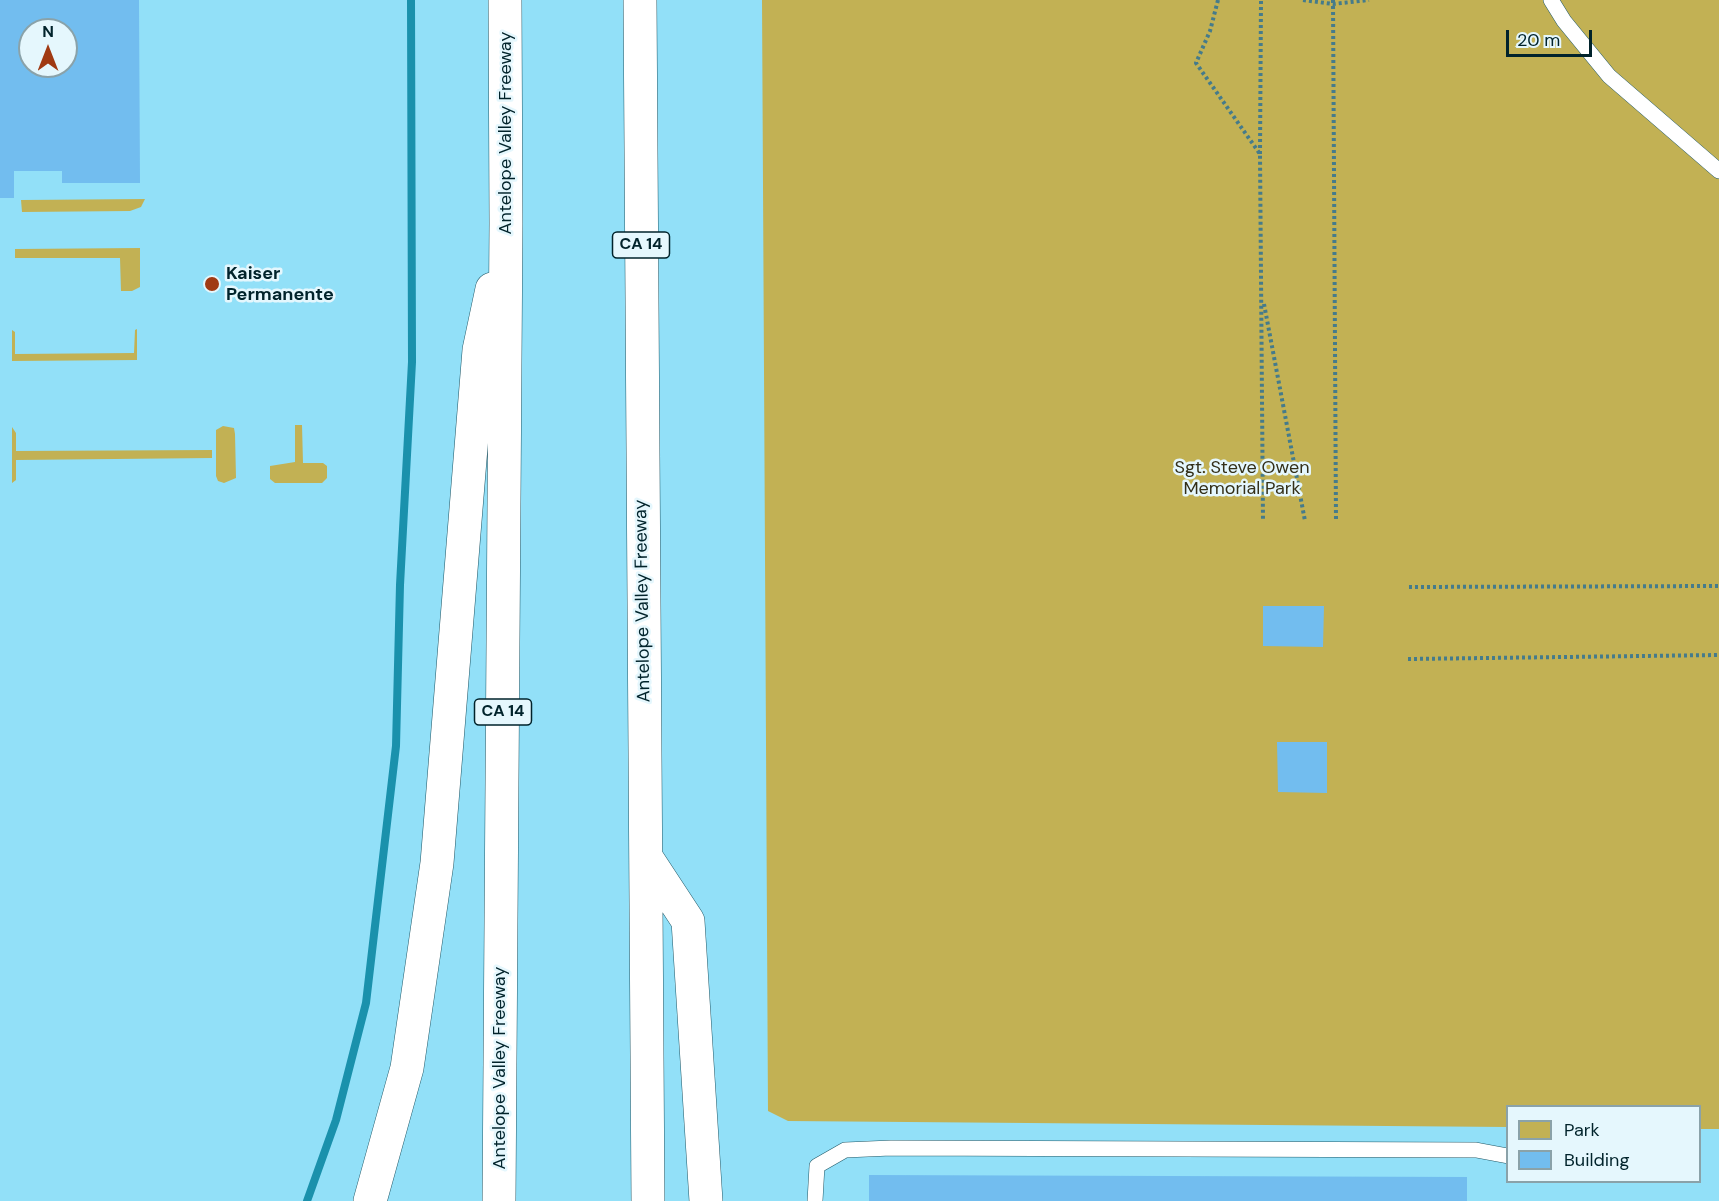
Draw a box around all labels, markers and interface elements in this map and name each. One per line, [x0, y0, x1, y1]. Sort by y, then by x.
north arrow [18, 18, 78, 78]
scale bar [1509, 18, 1594, 56]
text: N [42, 21, 54, 42]
text: 20 m [1517, 28, 1560, 52]
street label: Antelope Valley Freeway [495, 32, 517, 234]
road number: CA 14 [612, 232, 670, 258]
place label: Kaiser Permanente [226, 263, 334, 306]
marker: Kaiser Permanente [203, 275, 221, 293]
park label: Sgt. Steve Owen Memorial Park [1175, 457, 1309, 500]
street label: Antelope Valley Freeway [630, 499, 656, 703]
road number: CA 14 [474, 699, 532, 725]
street label: Antelope Valley Freeway [489, 967, 511, 1169]
legend [1506, 1105, 1701, 1183]
text: Park [1564, 1118, 1600, 1142]
text: Building [1564, 1148, 1629, 1172]

